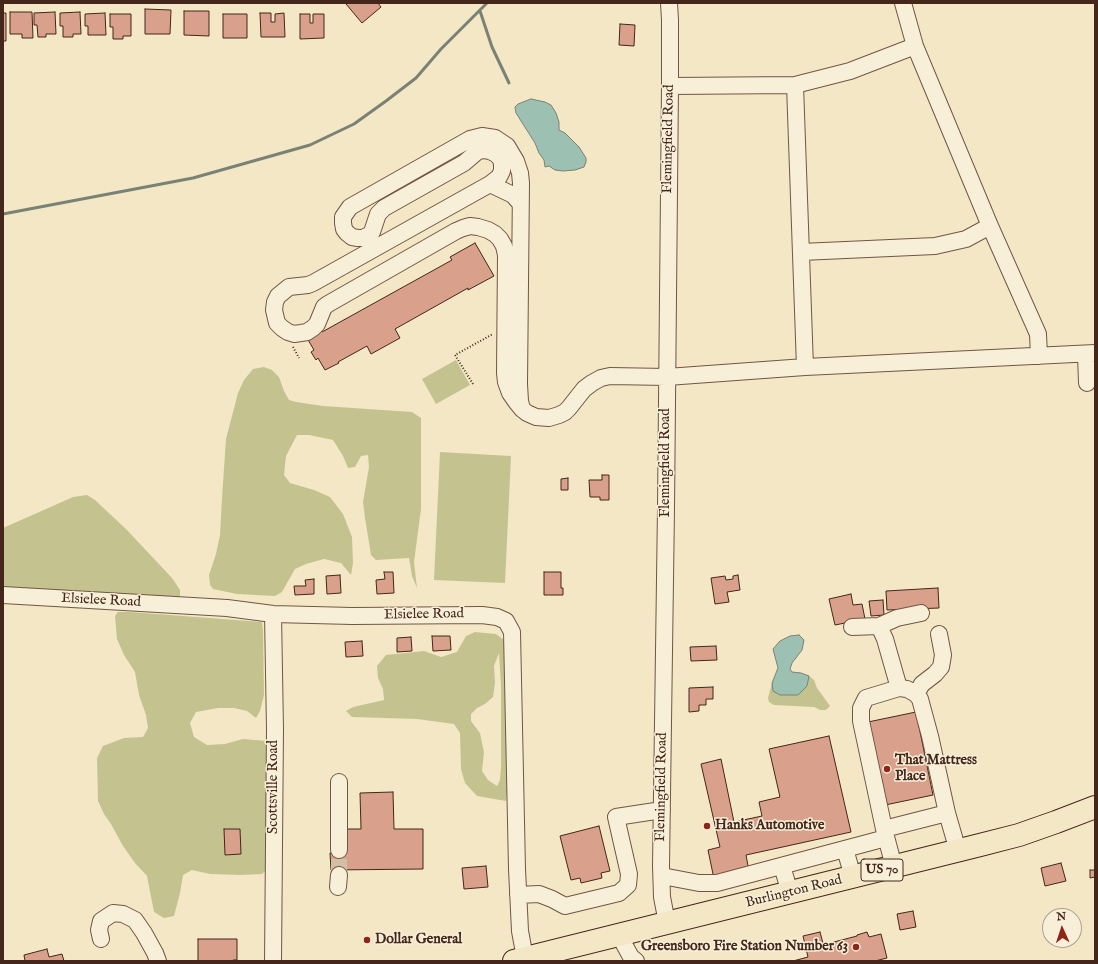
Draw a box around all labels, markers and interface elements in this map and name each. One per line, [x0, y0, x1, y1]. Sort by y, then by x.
street label: Flemingfield Road [660, 84, 678, 194]
street label: Flemingfield Road [658, 408, 674, 518]
street label: Elsielee Road [61, 591, 141, 611]
street label: Elsielee Road [384, 606, 464, 624]
street label: Flemingfield Road [653, 732, 671, 842]
street label: Scottsville Road [266, 740, 282, 834]
place label: That Mattress Place [895, 753, 977, 786]
marker: That Mattress Place [882, 764, 892, 774]
place label: Hanks Automotive [715, 818, 824, 834]
marker: Hanks Automotive [702, 821, 712, 831]
road number: US 70 [861, 859, 903, 881]
street label: Burlington Road [744, 872, 844, 912]
north arrow [1042, 908, 1082, 948]
text: N [1056, 910, 1067, 924]
place label: Dollar General [375, 932, 462, 948]
marker: Dollar General [362, 935, 372, 945]
place label: Greensboro Fire Station Number 63 [641, 939, 848, 955]
marker: Greensboro Fire Station Number 63 [851, 942, 861, 952]

